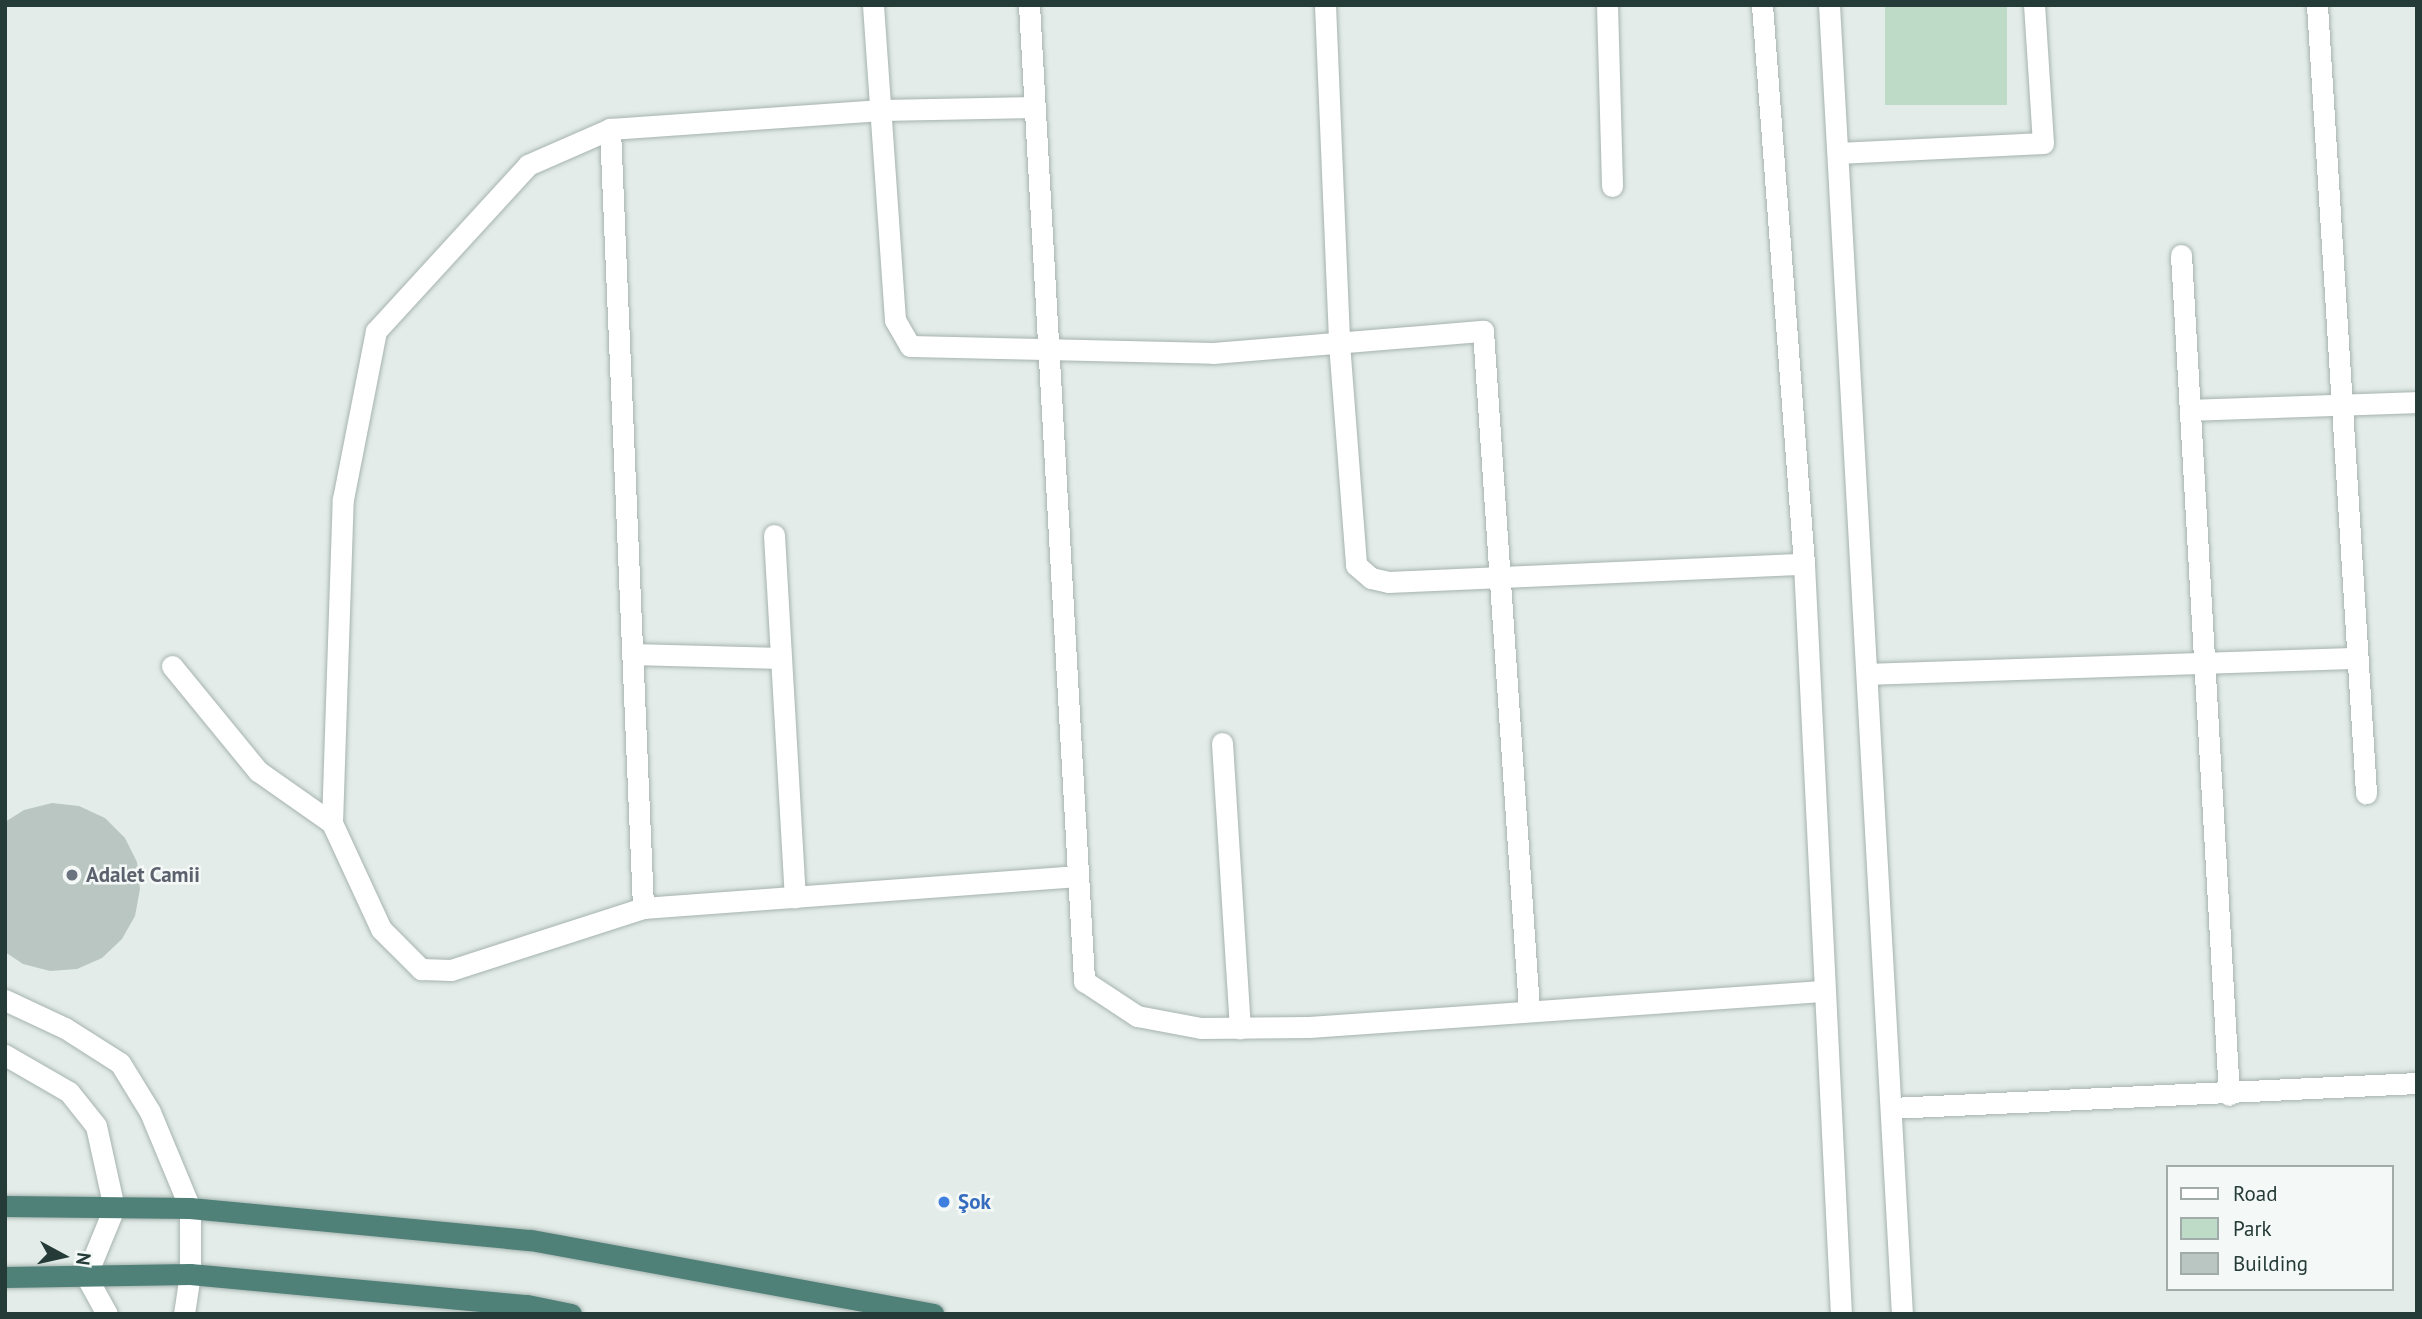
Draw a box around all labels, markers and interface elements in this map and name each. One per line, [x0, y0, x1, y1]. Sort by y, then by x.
place label: Adalet Camii [86, 862, 200, 888]
marker: Adalet Camii [64, 867, 80, 883]
legend [2166, 1165, 2394, 1291]
text: Road [2233, 1180, 2277, 1207]
place label: Şok [958, 1189, 991, 1215]
marker: Şok [936, 1194, 952, 1210]
text: Park [2233, 1215, 2272, 1242]
north arrow [28, 1221, 98, 1291]
text: Building [2233, 1250, 2308, 1277]
text: N [71, 1251, 97, 1267]

